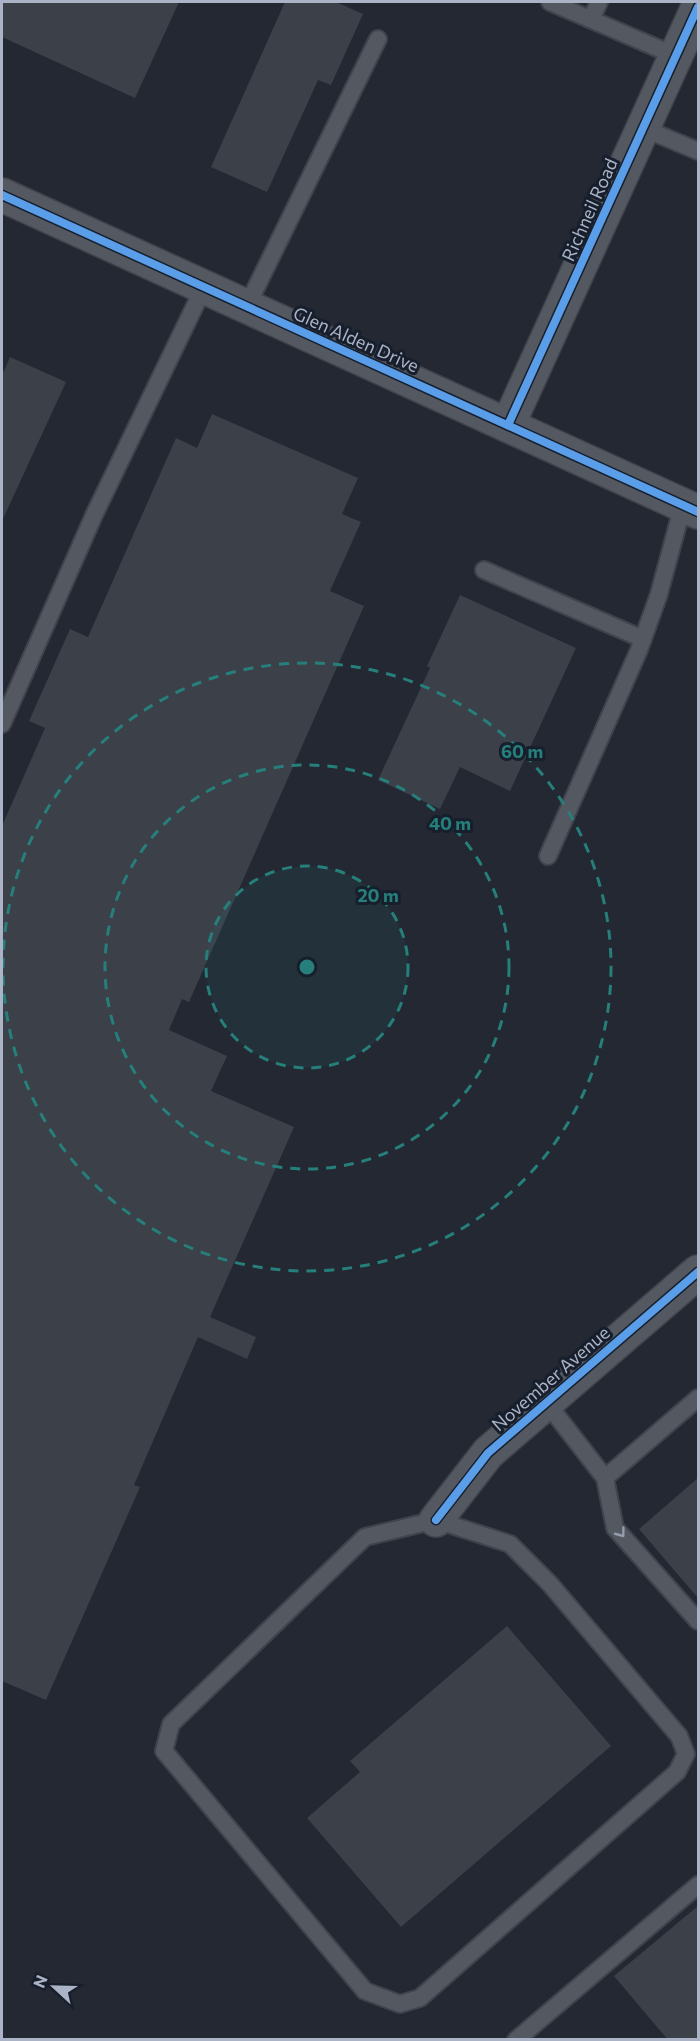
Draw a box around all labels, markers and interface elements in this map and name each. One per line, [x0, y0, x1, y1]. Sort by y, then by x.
street label: Richneil Road [557, 155, 622, 264]
street label: Glen Alden Drive [290, 302, 423, 377]
text: 60 m [501, 740, 543, 762]
text: 40 m [429, 812, 471, 834]
text: 20 m [357, 884, 399, 906]
centre of rings [297, 957, 317, 977]
street label: November Avenue [487, 1321, 614, 1435]
one-way arrow [614, 1526, 625, 1537]
north arrow [24, 1957, 84, 2017]
text: N [29, 1972, 51, 1990]

